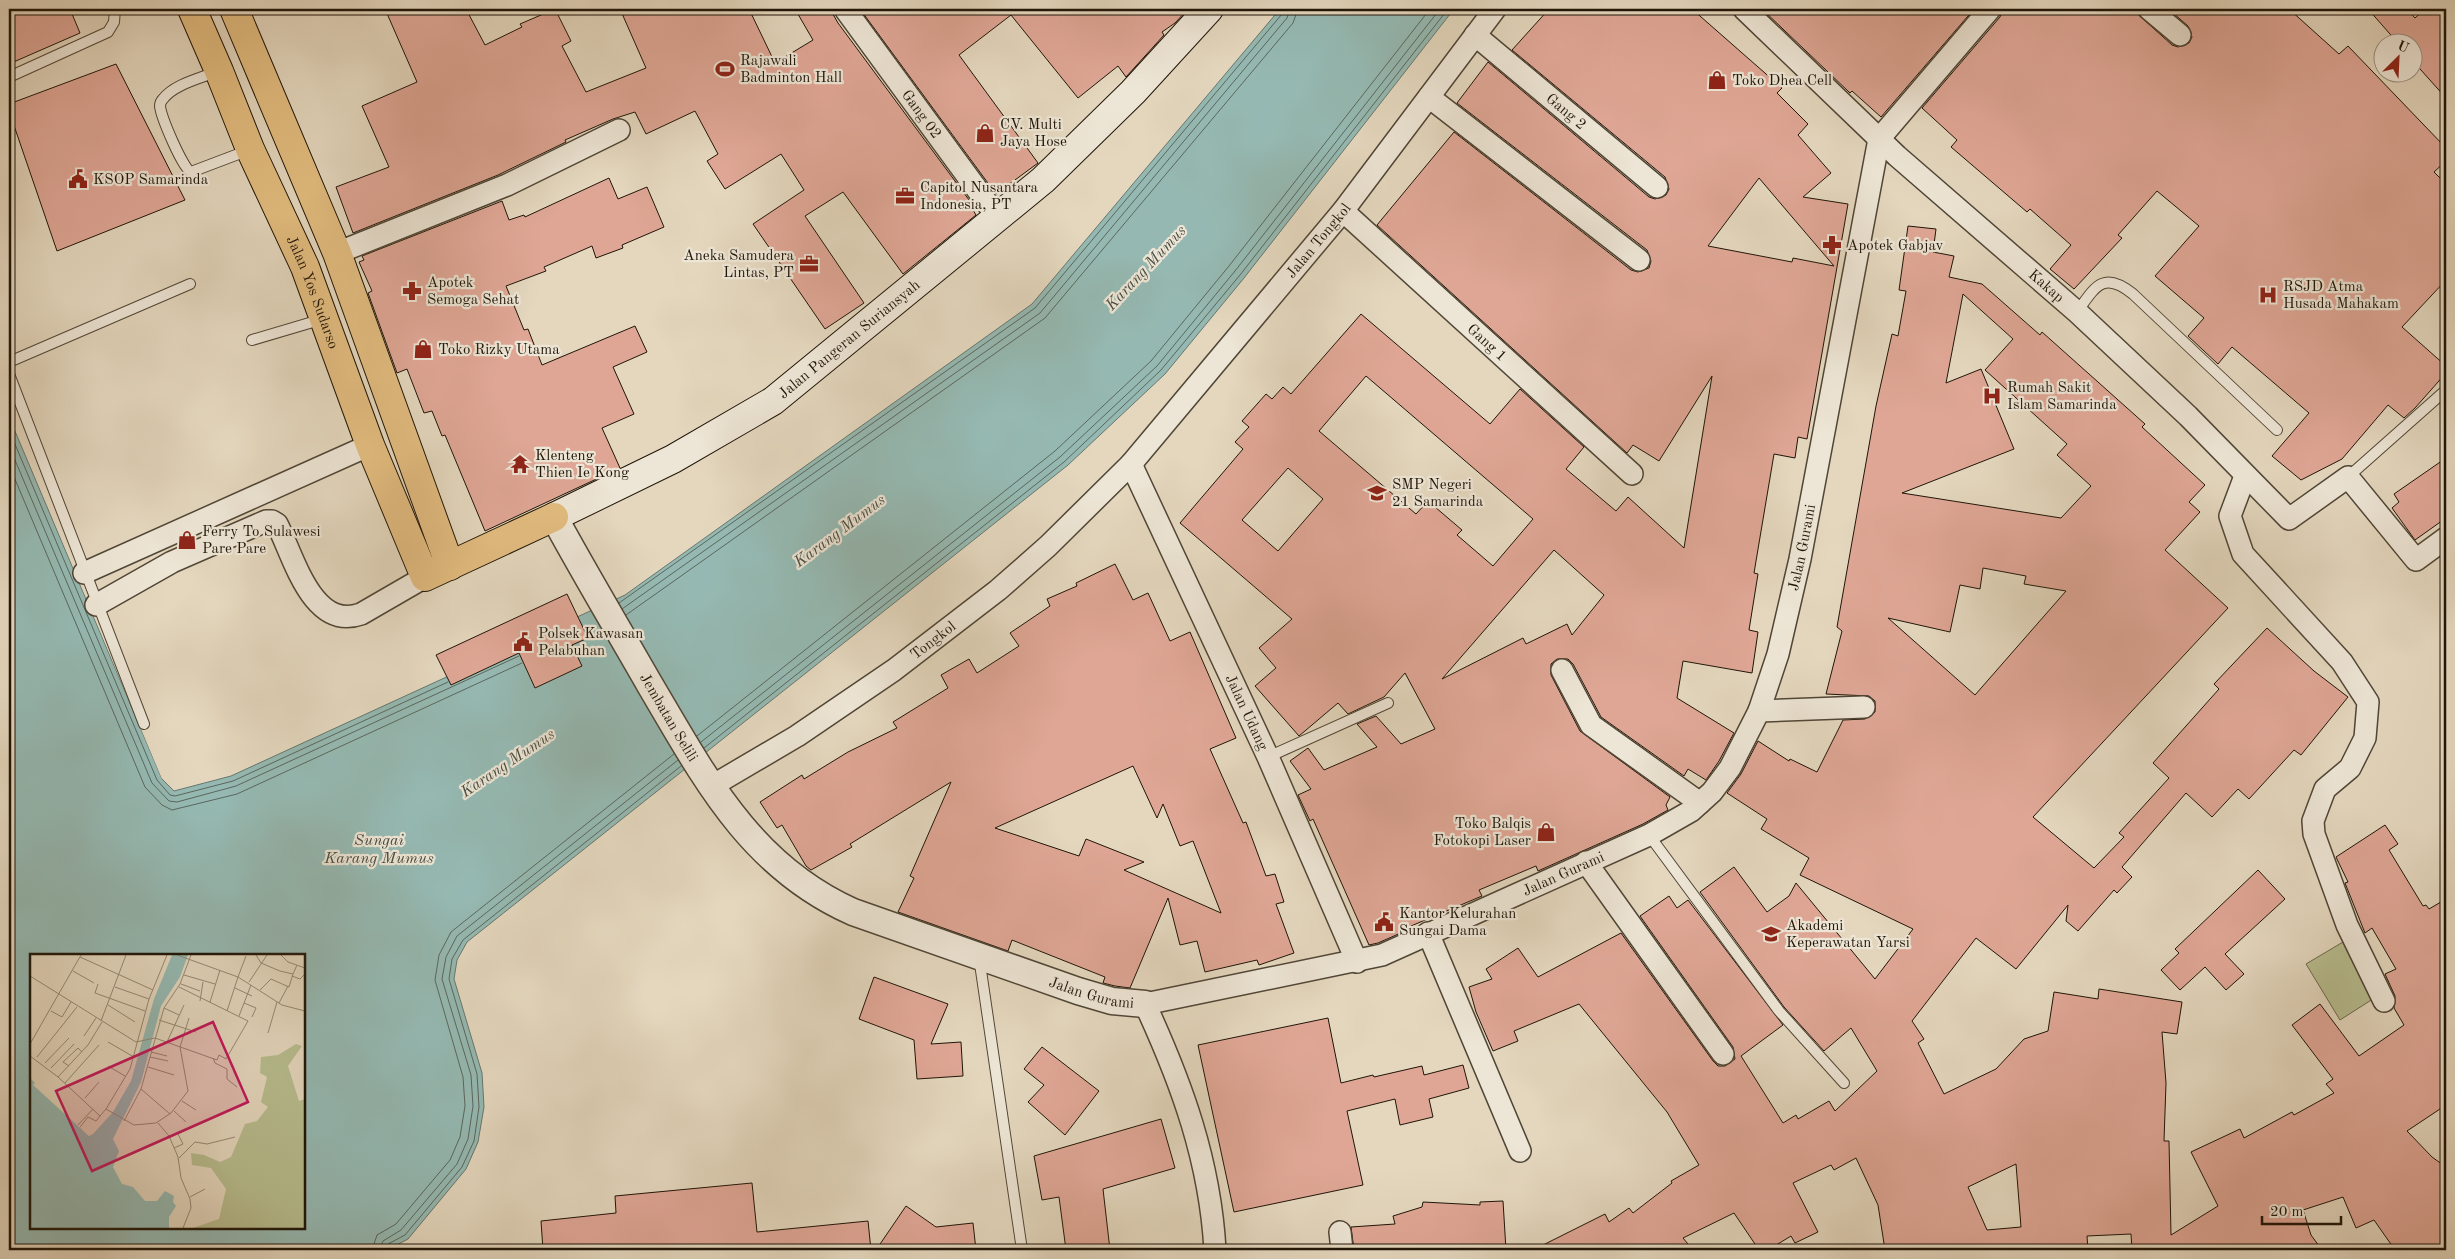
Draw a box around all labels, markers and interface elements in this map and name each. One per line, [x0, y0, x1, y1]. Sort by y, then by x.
north arrow [2372, 32, 2422, 82]
text: U [2395, 38, 2411, 56]
place label: Rajawali Badminton Hall [740, 54, 842, 86]
sports icon: Rajawali Badminton Hall [714, 58, 736, 80]
shop icon: Toko Dhea Cell [1706, 69, 1728, 91]
place label: Toko Dhea Cell [1732, 74, 1832, 89]
street label: Gang 02 [898, 88, 943, 142]
street label: Gang 2 [1542, 91, 1588, 133]
place label: CV. Multi Jaya Hose [1000, 118, 1067, 150]
shop icon: CV. Multi Jaya Hose [974, 122, 996, 144]
public building icon: KSOP Samarinda [67, 168, 89, 190]
place label: KSOP Samarinda [93, 173, 209, 188]
place label: Capitol Nusantara Indonesia, PT [920, 181, 1039, 213]
office icon: Capitol Nusantara Indonesia, PT [894, 185, 916, 207]
street label: Jalan Tongkol [1284, 201, 1355, 282]
water label: Karang Mumus [1103, 223, 1190, 315]
street label: Jalan Yos Sudarso [283, 234, 340, 351]
pharmacy icon: Apotek Gabjav [1821, 234, 1843, 256]
place label: Apotek Gabjav [1847, 239, 1943, 254]
place label: Aneka Samudera Lintas, PT [683, 249, 795, 281]
office icon: Aneka Samudera Lintas, PT [798, 253, 820, 275]
street label: Kakap [2025, 267, 2066, 306]
place label: Apotek Semoga Sehat [427, 276, 519, 308]
street label: Jalan Pangeran Suriansyah [776, 278, 923, 402]
pharmacy icon: Apotek Semoga Sehat [401, 280, 423, 302]
place label: RSJD Atma Husada Mahakam [2283, 280, 2399, 312]
hospital icon: RSJD Atma Husada Mahakam [2257, 284, 2279, 306]
street label: Gang 1 [1464, 322, 1509, 365]
shop icon: Toko Rizky Utama [412, 338, 434, 360]
place label: Toko Rizky Utama [438, 343, 560, 358]
place label: Rumah Sakit Islam Samarinda [2007, 381, 2117, 413]
hospital icon: Rumah Sakit Islam Samarinda [1981, 385, 2003, 407]
place label: Klenteng Thien Ie Kong [535, 449, 629, 481]
temple icon: Klenteng Thien Ie Kong [509, 453, 531, 475]
place label: SMP Negeri 21 Samarinda [1392, 478, 1484, 510]
school or university icon: SMP Negeri 21 Samarinda [1366, 482, 1388, 504]
water label: Karang Mumus [791, 492, 889, 572]
street label: Jalan Gurami [1787, 503, 1819, 592]
place label: Ferry To Sulawesi Pare Pare [202, 525, 321, 557]
shop icon: Ferry To Sulawesi Pare Pare [176, 529, 198, 551]
street label: Tongkol [908, 619, 959, 663]
place label: Polsek Kawasan Pelabuhan [538, 627, 643, 659]
public building icon: Polsek Kawasan Pelabuhan [512, 631, 534, 653]
street label: Jembatan Selili [636, 671, 700, 765]
street label: Jalan Udang [1222, 673, 1270, 753]
water label: Karang Mumus [457, 726, 558, 802]
place label: Toko Balqis Fotokopi Laser [1434, 817, 1531, 849]
shop icon: Toko Balqis Fotokopi Laser [1535, 821, 1557, 843]
water label: Sungai Karang Mumus [323, 833, 434, 867]
street label: Jalan Gurami [1521, 850, 1607, 900]
place label: Kantor Kelurahan Sungai Dama [1399, 907, 1516, 939]
public building icon: Kantor Kelurahan Sungai Dama [1373, 911, 1395, 933]
place label: Akademi Keperawatan Yarsi [1786, 919, 1910, 951]
school or university icon: Akademi Keperawatan Yarsi [1760, 923, 1782, 945]
inset map [30, 954, 305, 1229]
street label: Jalan Gurami [1047, 975, 1135, 1012]
scale bar [2262, 1194, 2341, 1226]
text: 20 m [2270, 1205, 2304, 1220]

